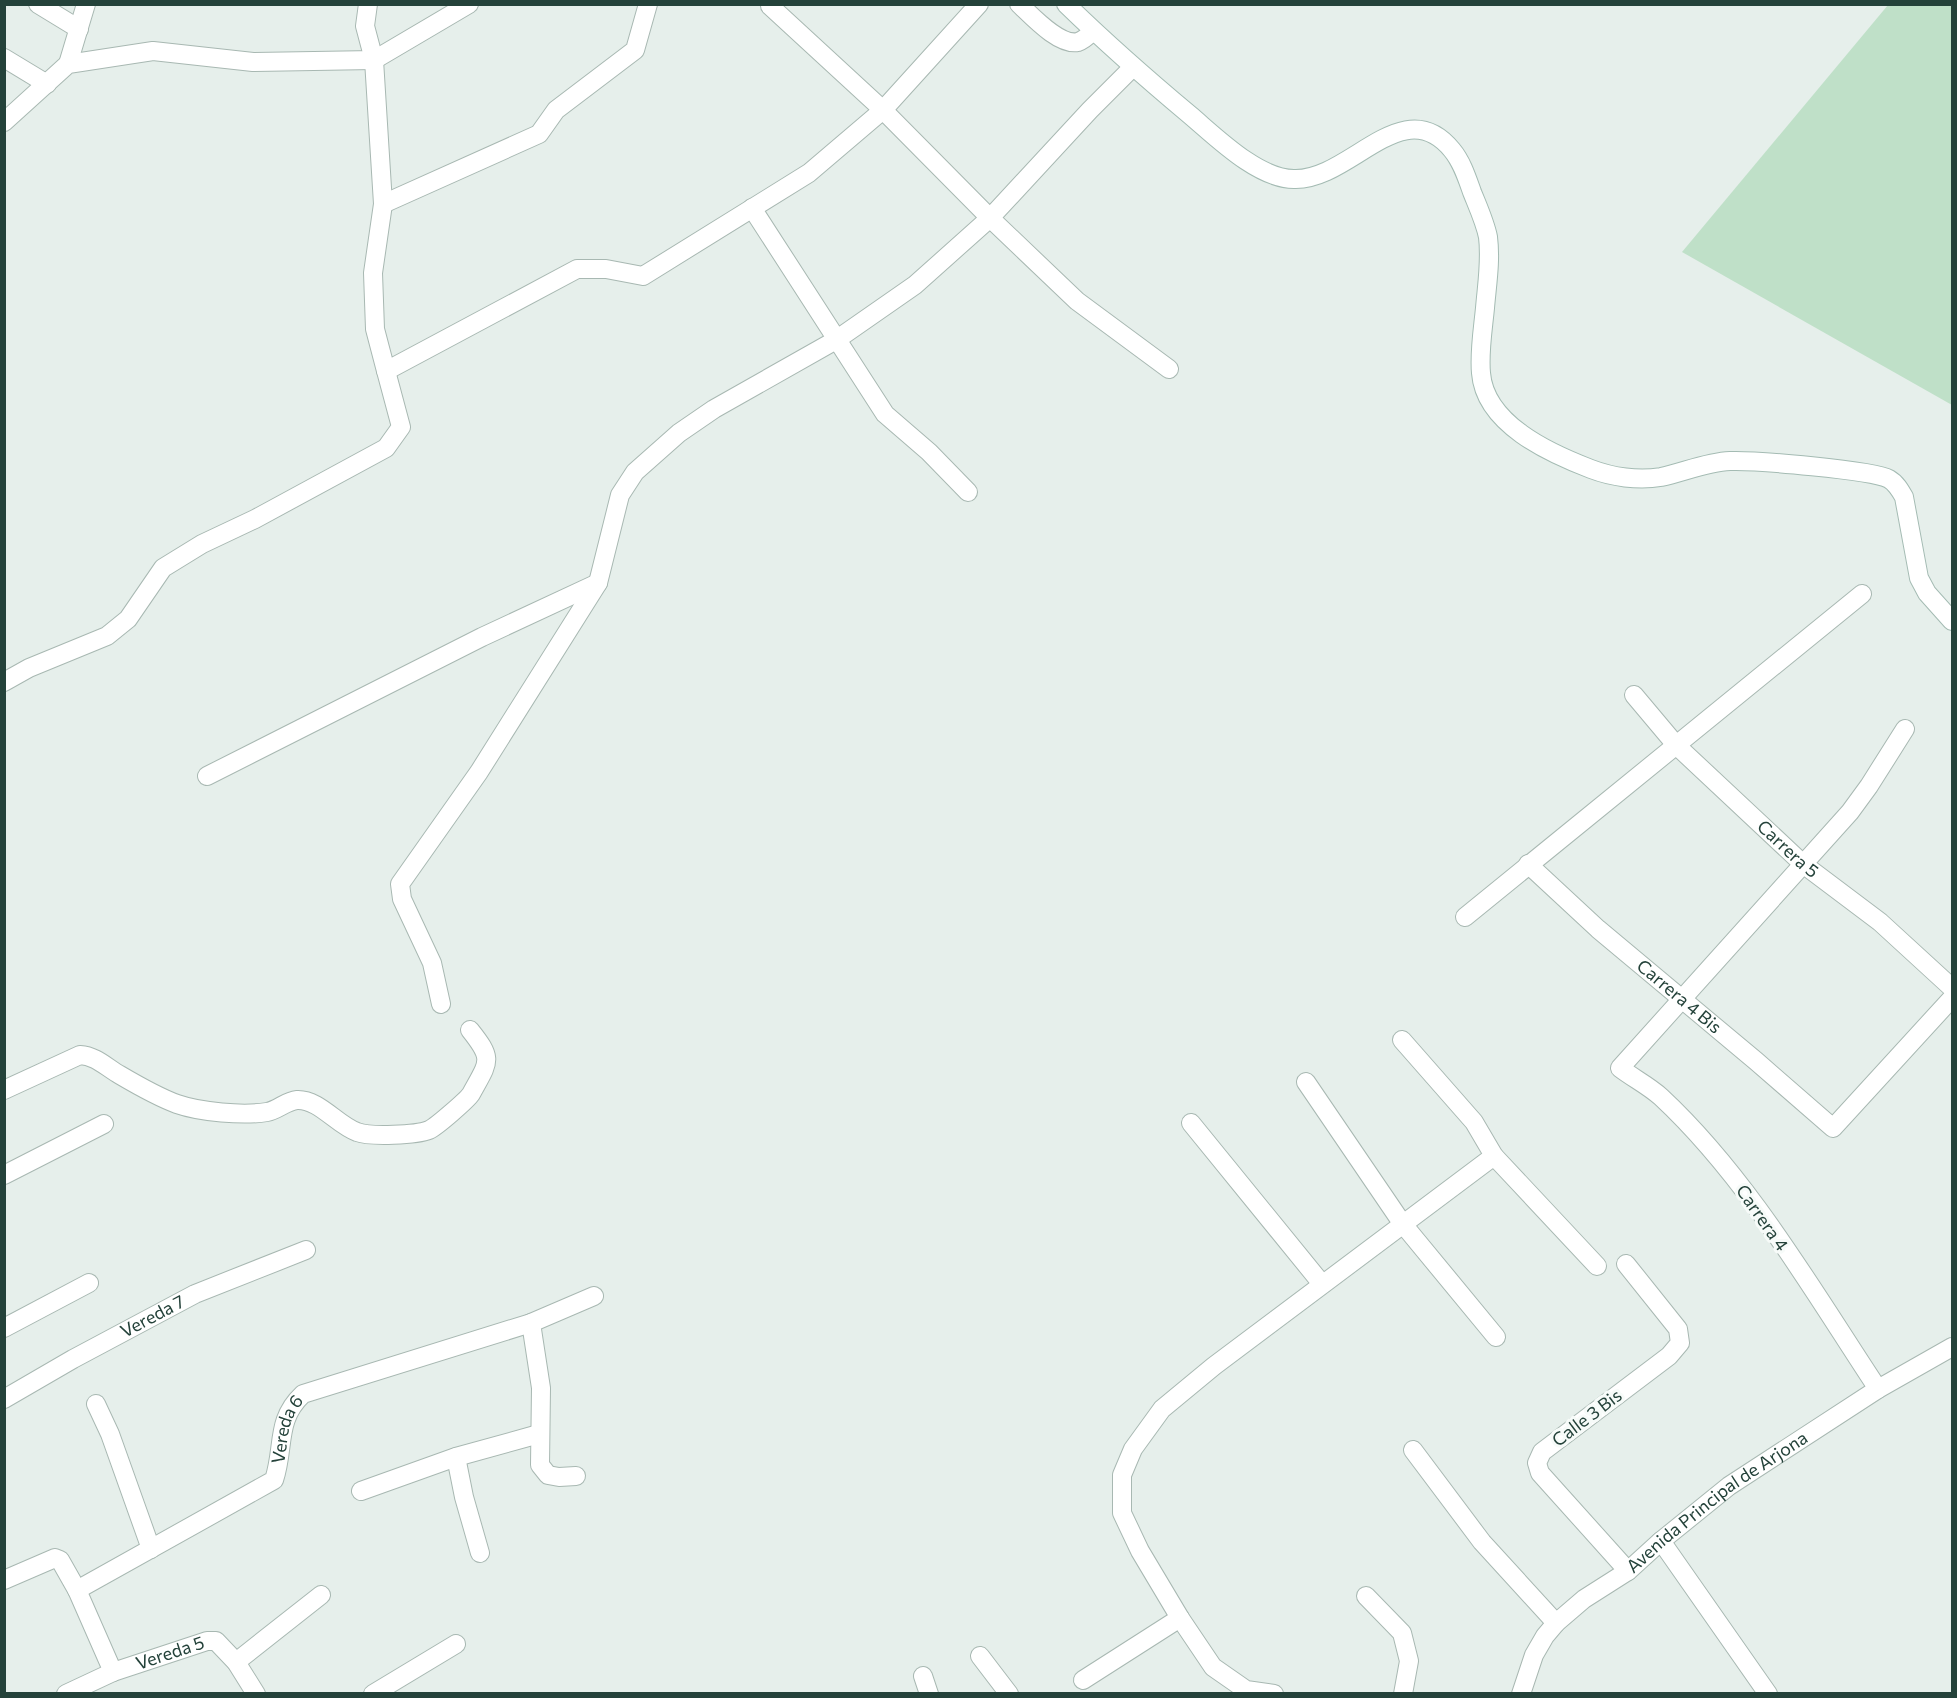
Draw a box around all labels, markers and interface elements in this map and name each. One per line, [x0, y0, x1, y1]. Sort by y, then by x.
street label: Carrera 5 [1753, 815, 1823, 882]
street label: Carrera 4 Bis [1633, 954, 1727, 1038]
street label: Carrera 4 [1732, 1180, 1794, 1255]
street label: Vereda 7 [116, 1290, 188, 1342]
street label: Calle 3 Bis [1547, 1384, 1626, 1451]
street label: Vereda 6 [266, 1390, 307, 1465]
street label: Avenida Principal de Arjona [1621, 1426, 1811, 1577]
street label: Vereda 5 [133, 1631, 207, 1674]

